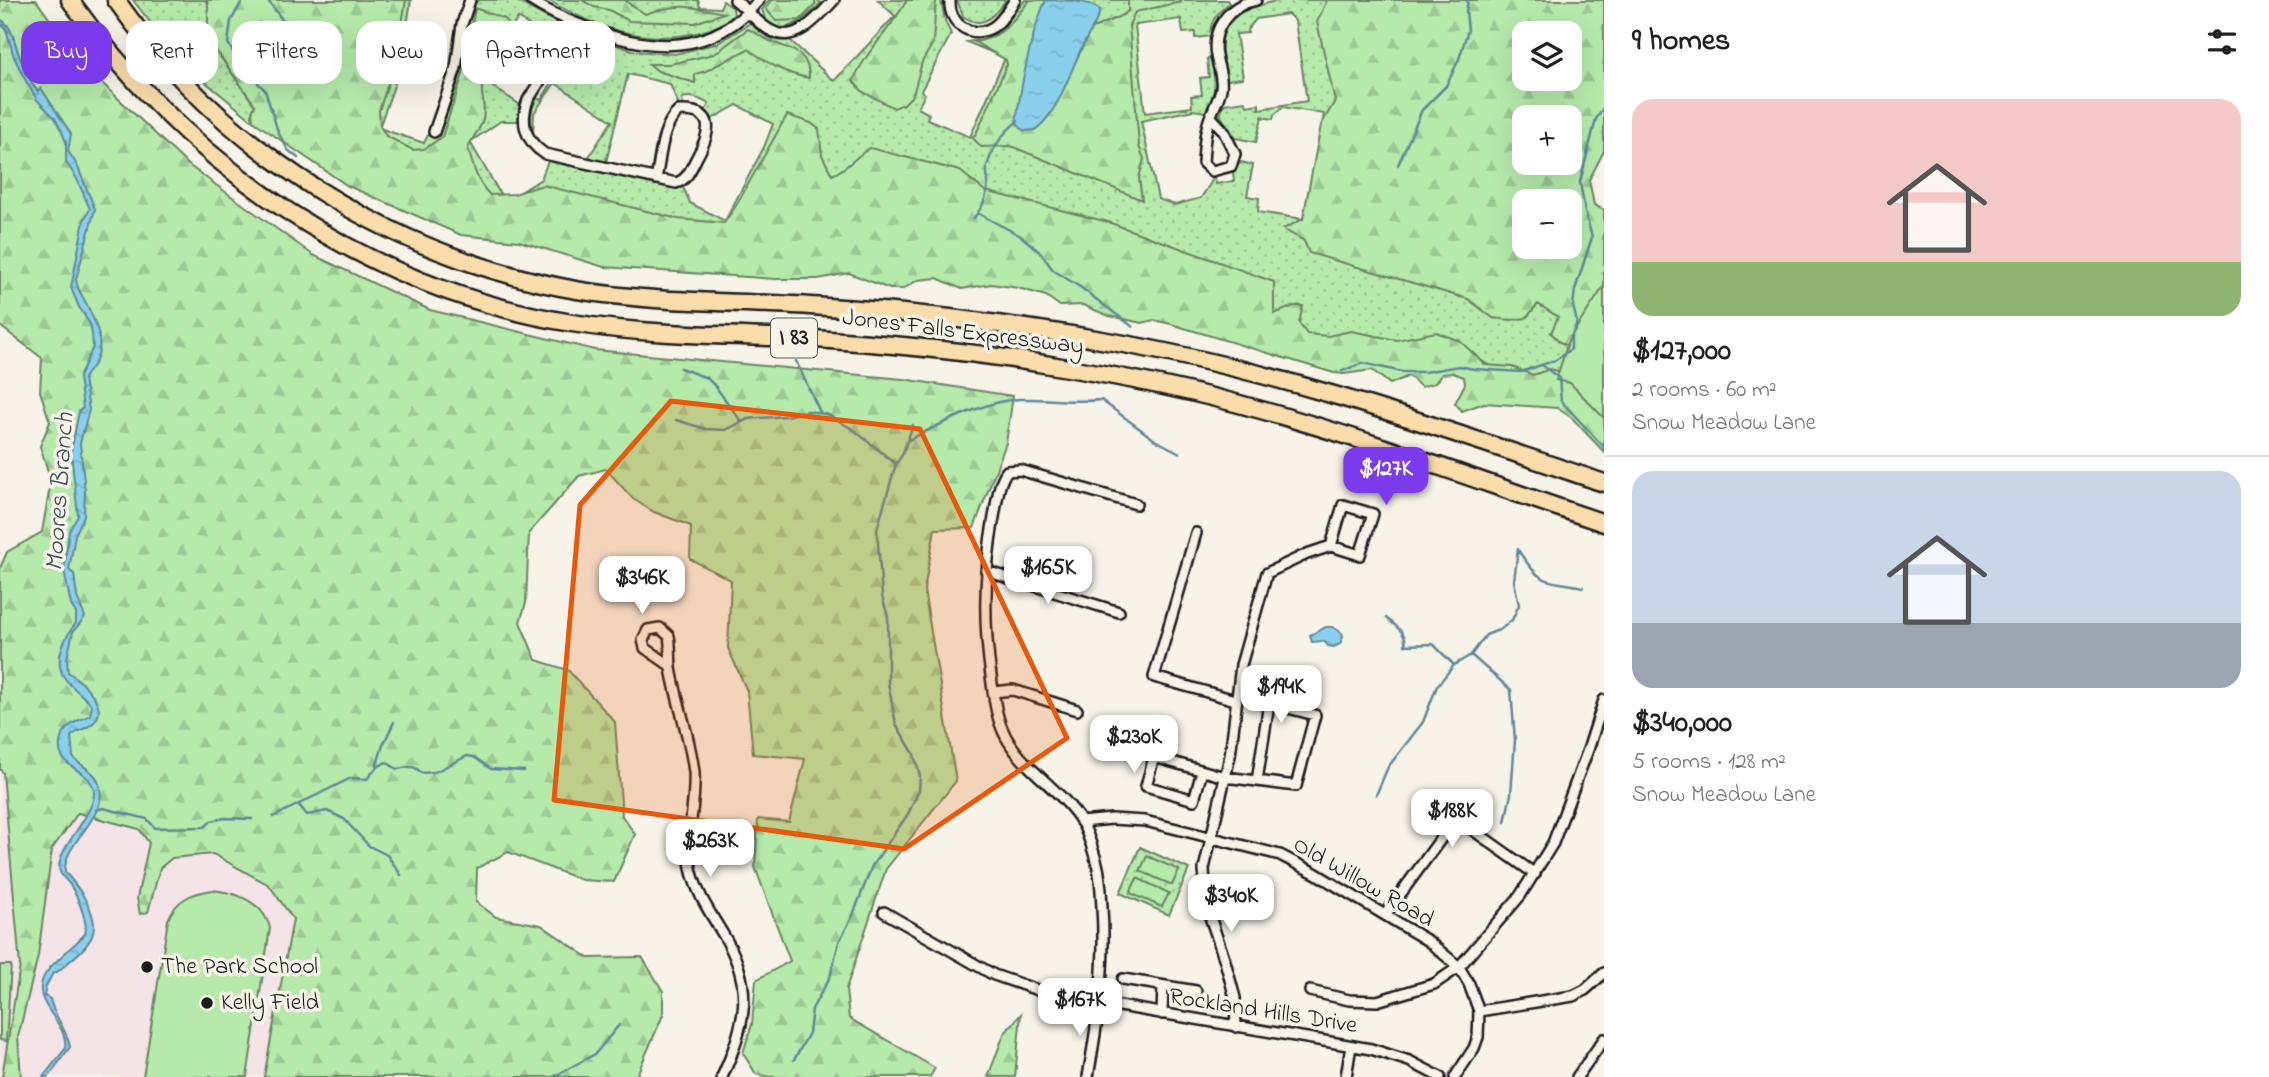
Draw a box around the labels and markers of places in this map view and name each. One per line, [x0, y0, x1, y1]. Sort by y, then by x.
pin: $127K [1337, 448, 1435, 507]
pin: $165K [999, 546, 1097, 606]
pin: $346K [593, 556, 691, 616]
pin: $194K [1232, 666, 1330, 725]
pin: $230K [1085, 716, 1183, 775]
pin: $188K [1403, 790, 1501, 849]
pin: $263K [661, 820, 759, 879]
pin: $340K [1182, 874, 1280, 934]
place label: The Park School [161, 950, 318, 985]
marker: The Park School [139, 959, 155, 975]
pin: $167K [1031, 978, 1129, 1038]
place label: Kelly Field [221, 986, 319, 1022]
marker: Kelly Field [199, 995, 215, 1011]

